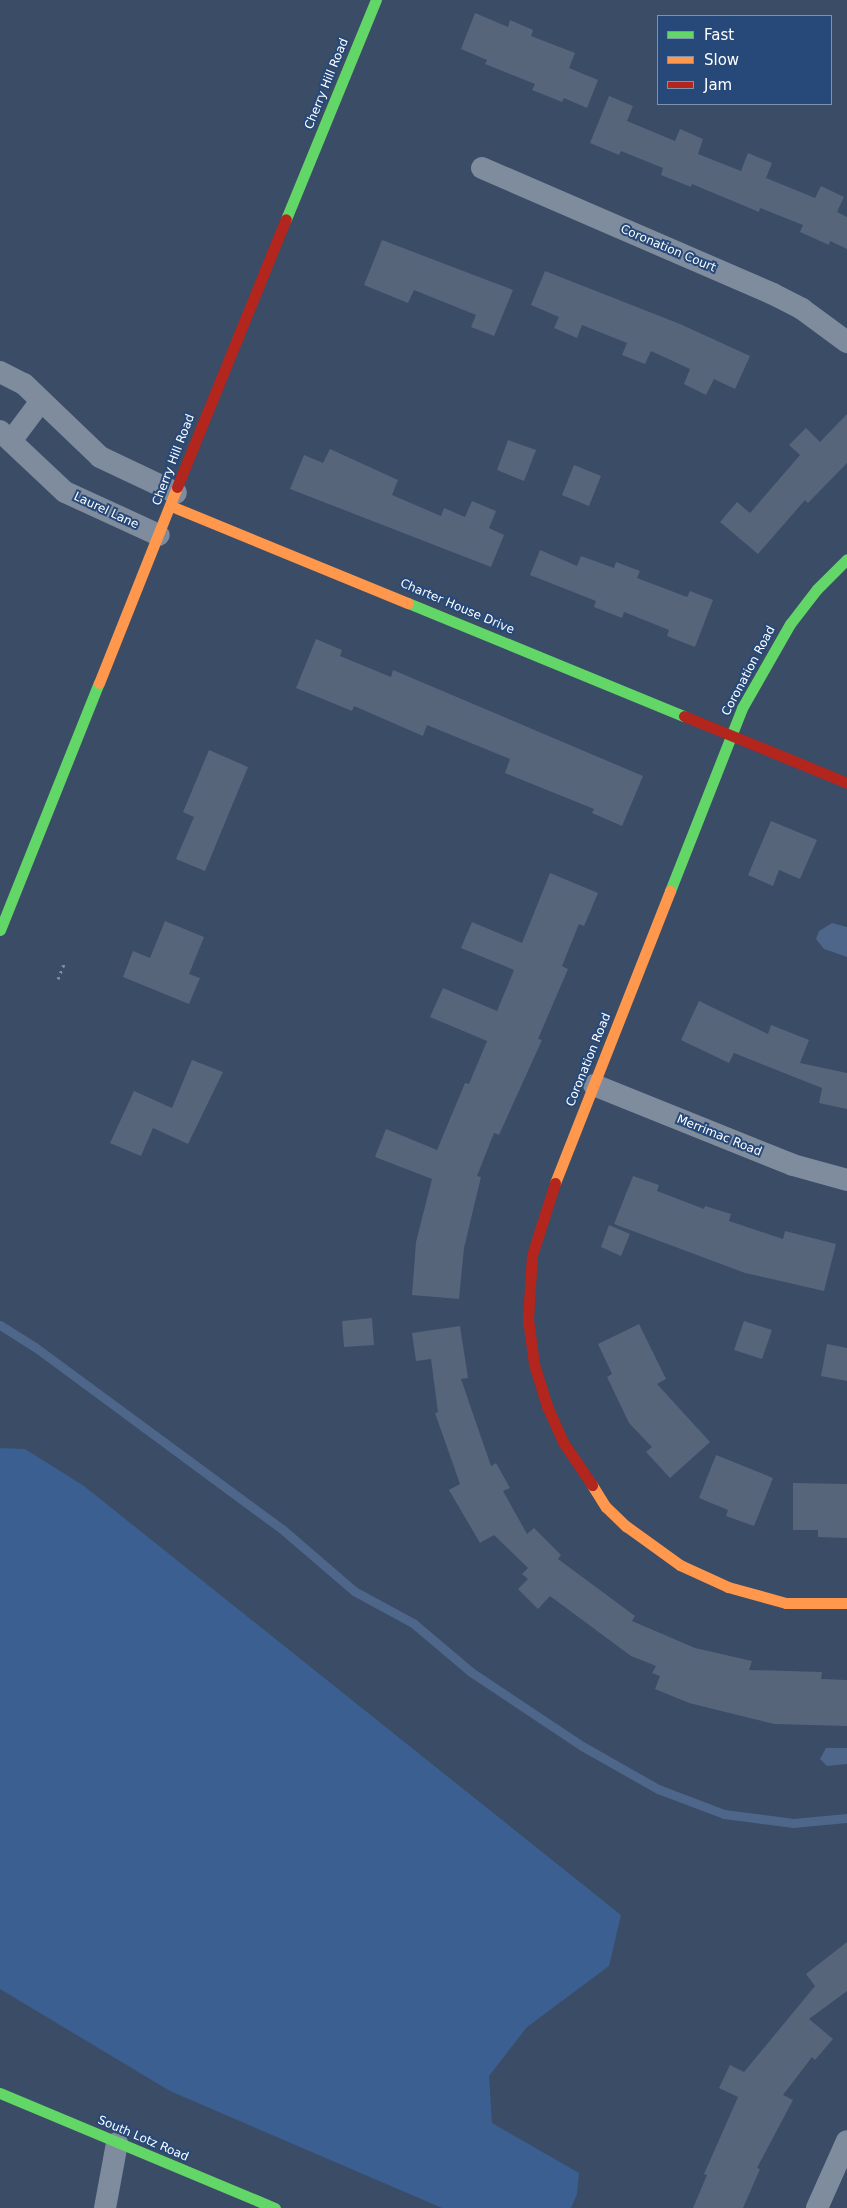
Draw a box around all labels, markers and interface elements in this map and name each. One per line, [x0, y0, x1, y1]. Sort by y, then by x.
legend [657, 15, 832, 105]
text: Fast [704, 26, 734, 44]
street label: Cherry Hill Road [302, 36, 352, 132]
text: Slow [704, 51, 739, 69]
text: Jam [704, 76, 732, 94]
street label: Coronation Court [618, 222, 718, 276]
street label: Cherry Hill Road [150, 412, 198, 508]
street label: Laurel Lane [71, 490, 141, 532]
street label: Charter House Drive [398, 576, 516, 638]
street label: Coronation Road [719, 624, 779, 718]
street label: Coronation Road [564, 1011, 614, 1109]
street label: Merrimac Road [674, 1112, 764, 1160]
street label: South Lotz Road [95, 2113, 191, 2165]

